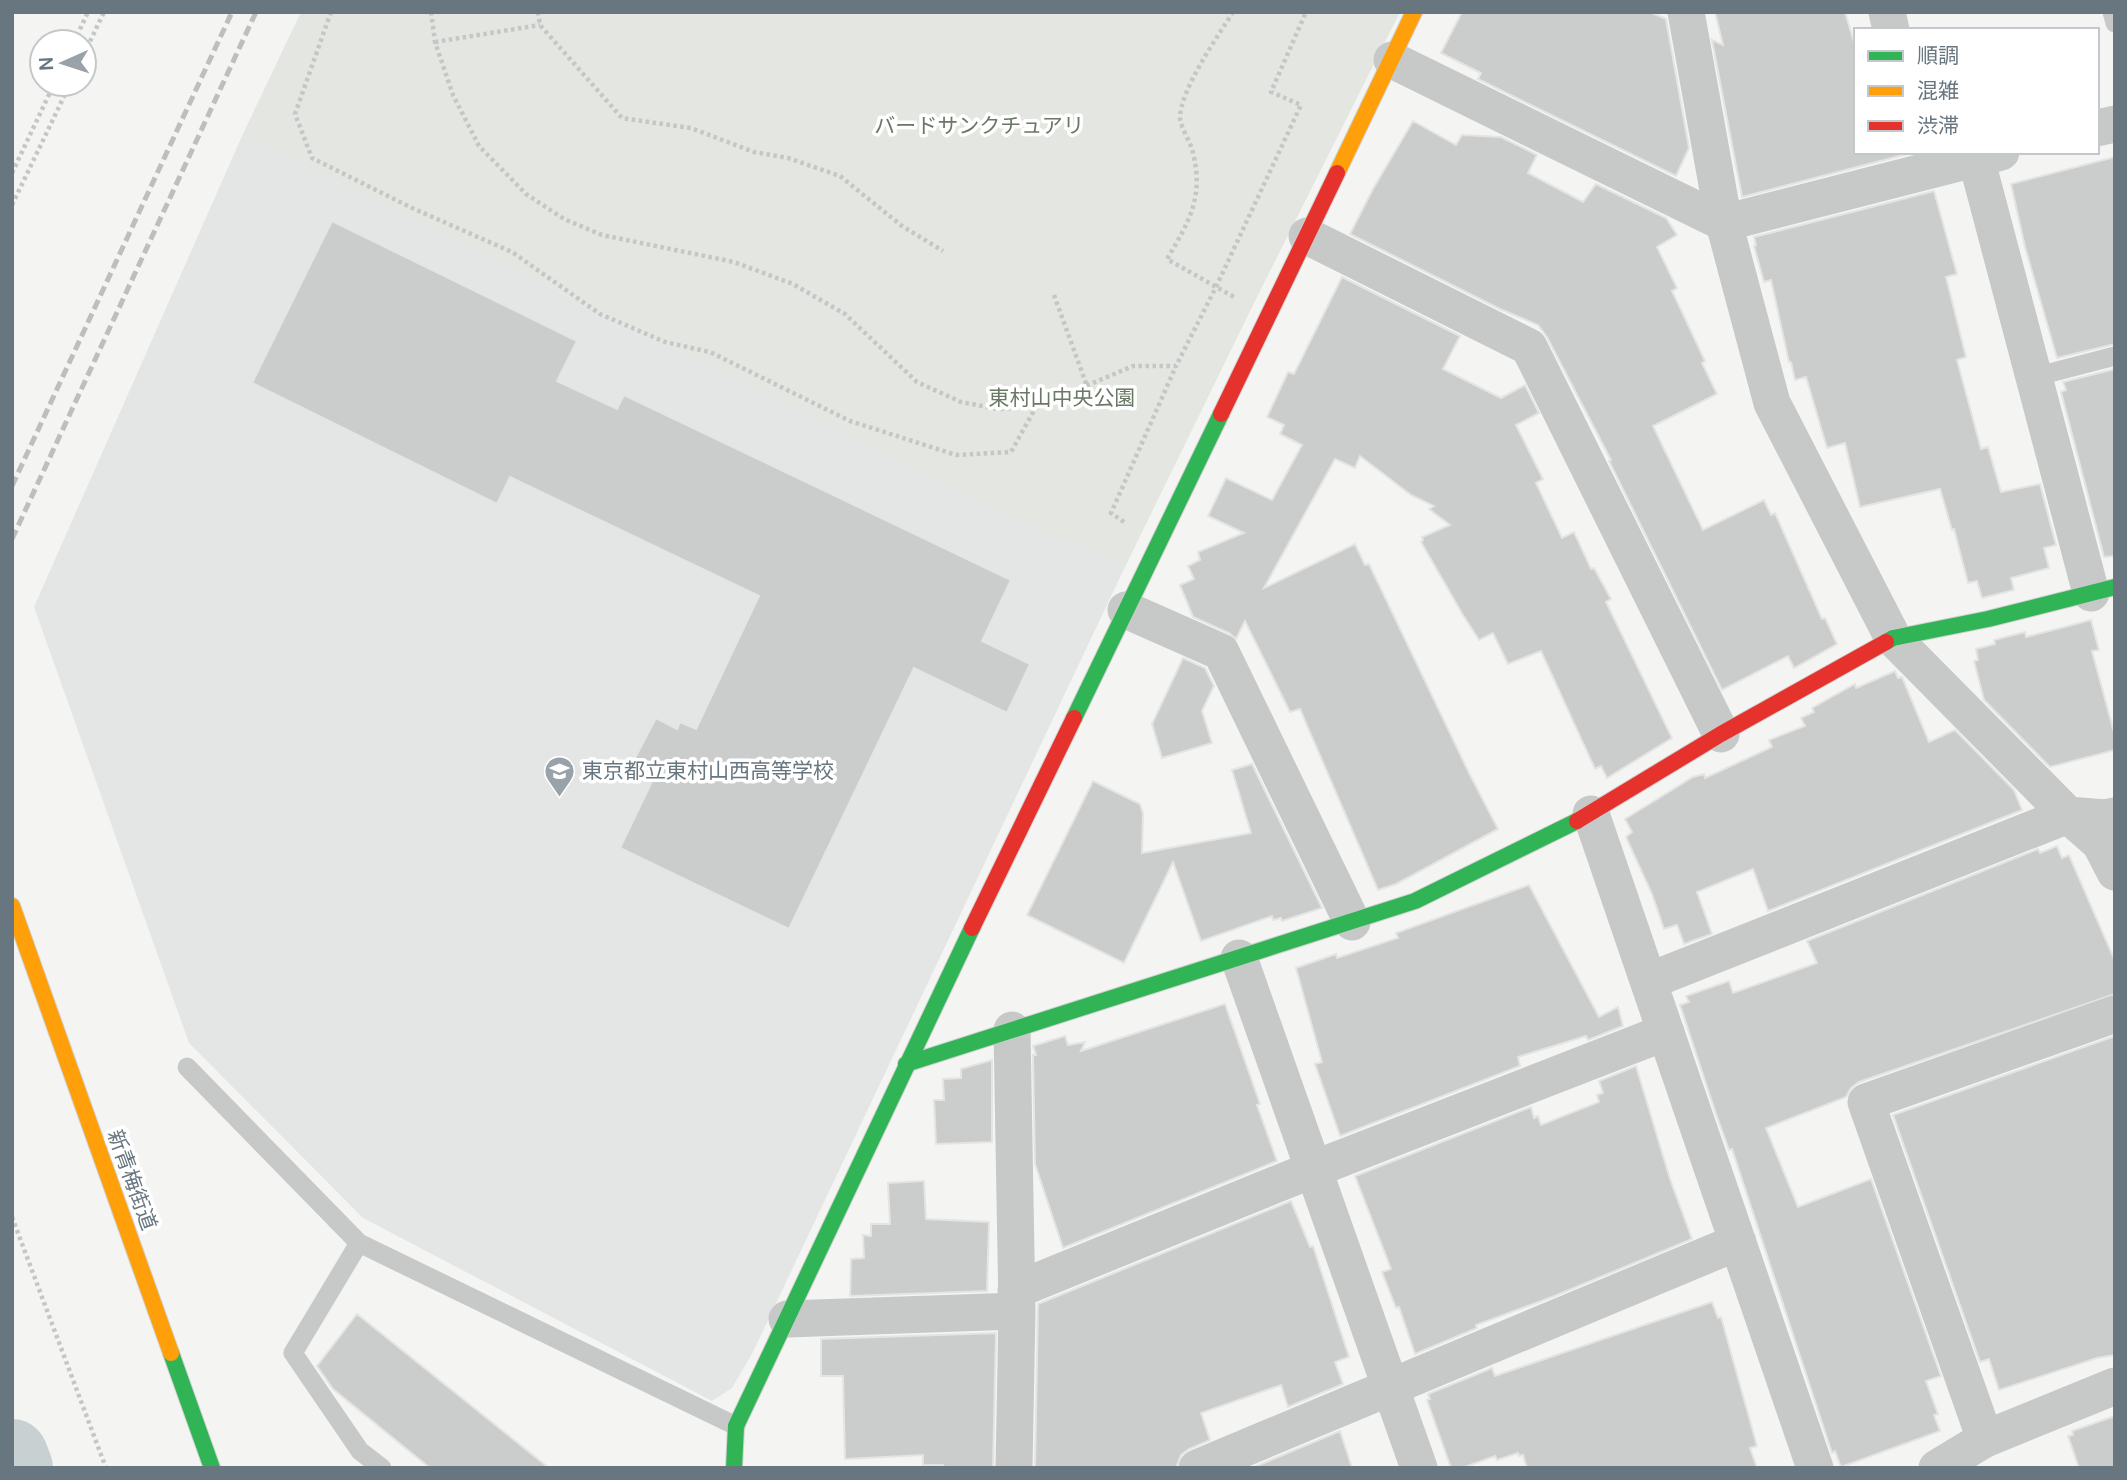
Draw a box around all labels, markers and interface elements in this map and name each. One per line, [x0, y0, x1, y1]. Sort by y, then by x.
north arrow [28, 28, 98, 98]
legend [1854, 28, 2099, 154]
text: 順調 [1917, 41, 1959, 69]
text: N [33, 56, 59, 71]
text: 混雑 [1917, 76, 1959, 104]
park label: バードサンクチュアリ [874, 111, 1084, 139]
text: 渋滞 [1917, 111, 1959, 139]
park label: 東村山中央公園 [989, 383, 1136, 411]
school or university icon: 東京都立東村山西高等学校 [542, 754, 576, 798]
place label: 東京都立東村山西高等学校 [582, 756, 834, 784]
street label: 新青梅街道 [102, 1126, 164, 1234]

